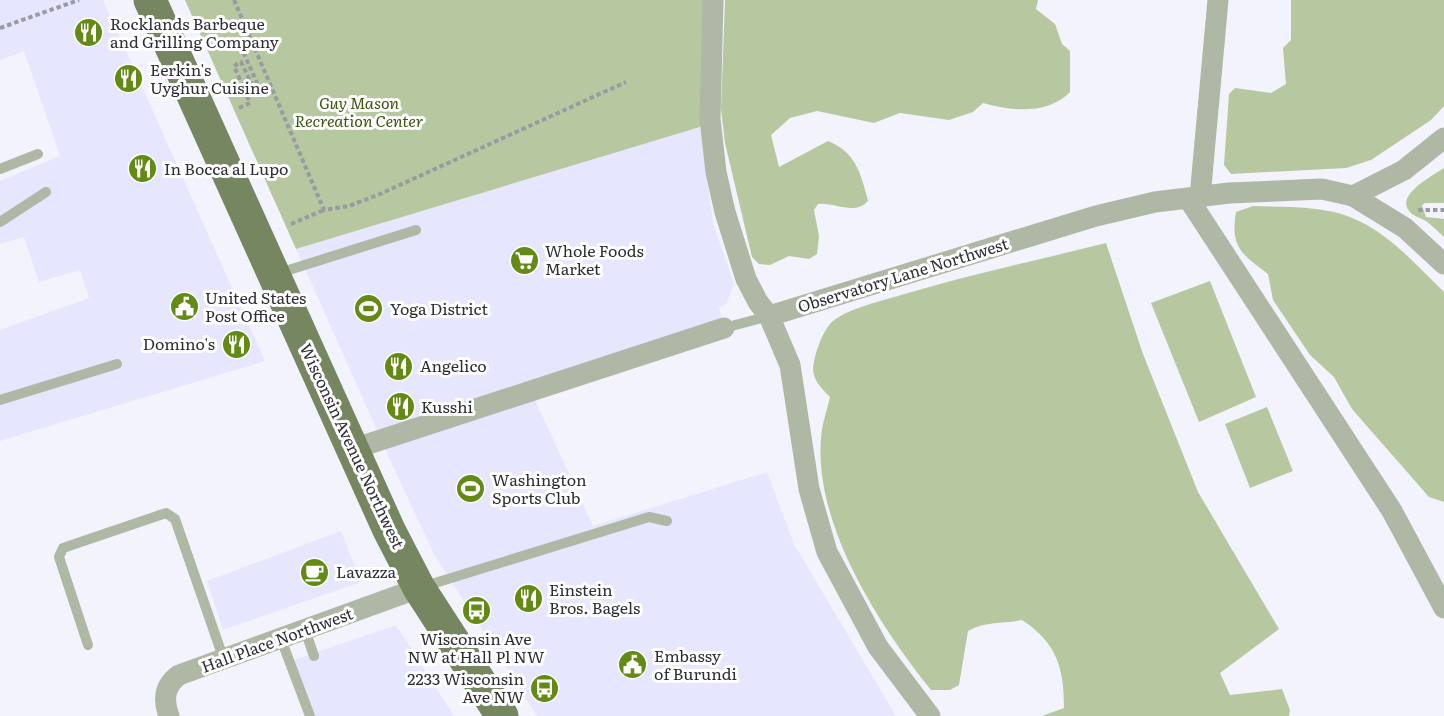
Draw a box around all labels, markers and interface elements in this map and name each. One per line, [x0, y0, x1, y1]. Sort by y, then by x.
place label: Rocklands Barbeque and Grilling Company [110, 11, 279, 53]
restaurant icon: Rocklands Barbeque and Grilling Company [73, 17, 105, 49]
place label: Eerkin's Uyghur Cuisine [150, 57, 269, 99]
restaurant icon: Eerkin's Uyghur Cuisine [113, 63, 145, 95]
park label: Guy Mason Recreation Center [295, 90, 423, 132]
restaurant icon: In Bocca al Lupo [127, 153, 159, 185]
place label: In Bocca al Lupo [164, 156, 288, 180]
street label: Observatory Lane Northwest [794, 230, 1011, 318]
place label: Whole Foods Market [545, 238, 644, 280]
supermarket icon: Whole Foods Market [508, 244, 540, 276]
place label: United States Post Office [205, 285, 306, 327]
public building icon: United States Post Office [168, 291, 200, 323]
sports icon: Yoga District [353, 293, 385, 325]
place label: Yoga District [390, 296, 489, 320]
restaurant icon: Domino's [220, 328, 252, 360]
place label: Domino's [143, 331, 215, 355]
street label: Wisconsin Avenue Northwest [295, 339, 411, 553]
restaurant icon: Angelico [383, 350, 415, 382]
place label: Angelico [420, 353, 487, 377]
restaurant icon: Kusshi [384, 391, 416, 423]
place label: Kusshi [421, 394, 473, 418]
place label: Washington Sports Club [492, 467, 587, 509]
sports icon: Washington Sports Club [455, 473, 487, 505]
cafe icon: Lavazza [299, 556, 331, 588]
place label: Lavazza [336, 559, 397, 583]
place label: Einstein Bros. Bagels [549, 577, 640, 619]
restaurant icon: Einstein Bros. Bagels [512, 583, 544, 615]
bus stop icon: Wisconsin Ave NW at Hall Pl NW [460, 595, 492, 627]
street label: Hall Place Northwest [197, 600, 356, 678]
place label: Wisconsin Ave NW at Hall Pl NW [408, 626, 545, 668]
place label: Embassy of Burundi [654, 643, 737, 685]
public building icon: Embassy of Burundi [617, 649, 649, 681]
place label: 2233 Wisconsin Ave NW [407, 666, 525, 708]
bus stop icon: 2233 Wisconsin Ave NW [529, 672, 561, 704]

